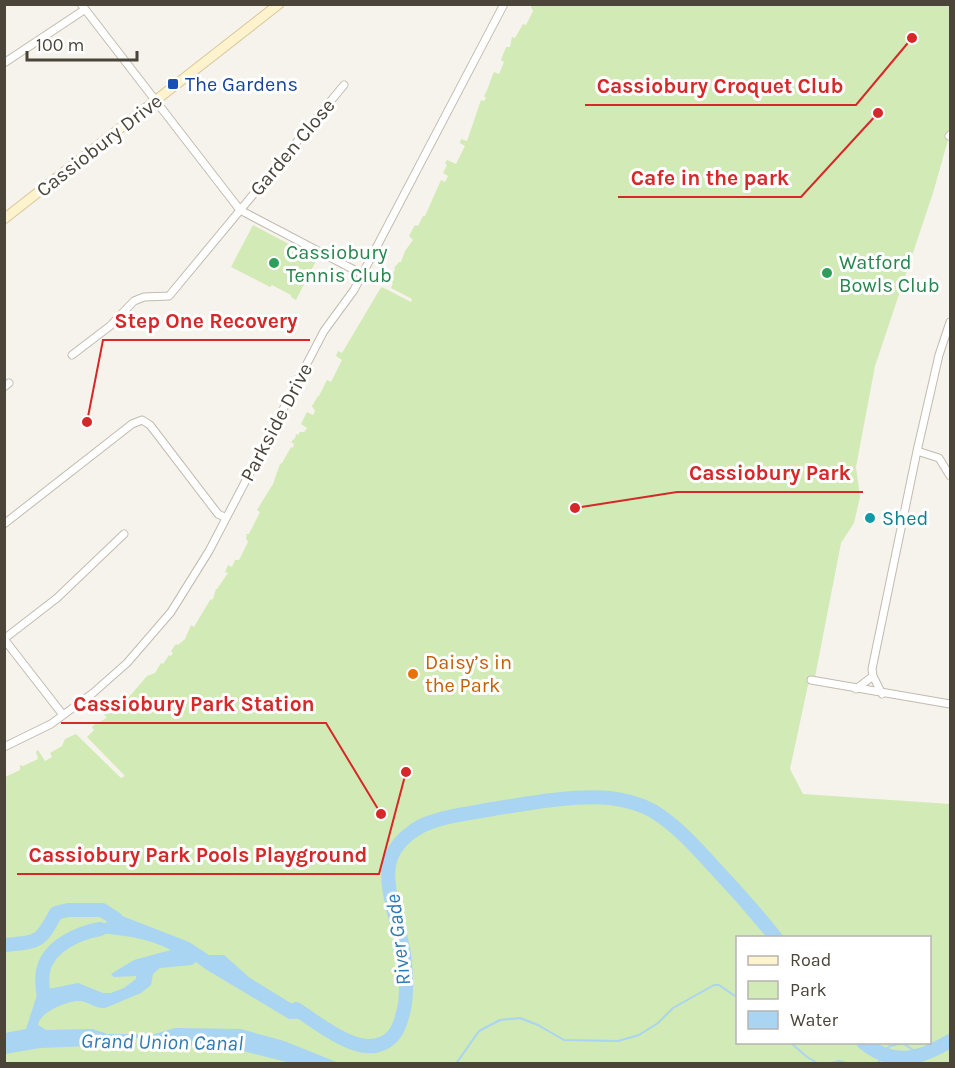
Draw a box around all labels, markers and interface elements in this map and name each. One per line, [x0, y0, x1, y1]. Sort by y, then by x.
scale bar [27, 24, 136, 62]
text: 100 m [36, 34, 84, 56]
callout: Cassiobury Croquet Club [585, 66, 856, 105]
place label: The Gardens [185, 73, 298, 96]
text: Cassiobury Croquet Club [597, 74, 843, 99]
marker: The Gardens [166, 77, 180, 91]
street label: Cassiobury Drive [32, 89, 167, 202]
street label: Garden Close [245, 94, 340, 201]
callout: Cafe in the park [618, 158, 801, 197]
text: Cafe in the park [631, 166, 790, 190]
place label: Cassiobury Tennis Club [286, 241, 392, 287]
place label: Watford Bowls Club [839, 251, 940, 297]
marker: Cassiobury Tennis Club [267, 256, 281, 270]
marker: Watford Bowls Club [820, 266, 834, 280]
callout: Step One Recovery [103, 301, 310, 340]
text: Step One Recovery [114, 309, 298, 333]
street label: Parkside Drive [236, 359, 317, 485]
callout: Cassiobury Park [677, 453, 863, 492]
text: Cassiobury Park [689, 461, 851, 485]
place label: Shed [882, 507, 928, 530]
marker: Shed [863, 511, 877, 525]
place label: Daisy’s in the Park [425, 651, 512, 697]
marker: Daisy’s in the Park [406, 667, 420, 681]
callout: Cassiobury Park Station [61, 684, 326, 723]
text: Cassiobury Park Station [73, 692, 315, 716]
callout: Cassiobury Park Pools Playground [17, 835, 379, 874]
text: Cassiobury Park Pools Playground [29, 843, 367, 867]
water label: River Gade [380, 893, 416, 987]
legend [736, 936, 931, 1044]
text: Road [790, 949, 831, 971]
text: Park [790, 979, 827, 1001]
text: Water [790, 1009, 838, 1031]
water label: Grand Union Canal [81, 1029, 243, 1055]

